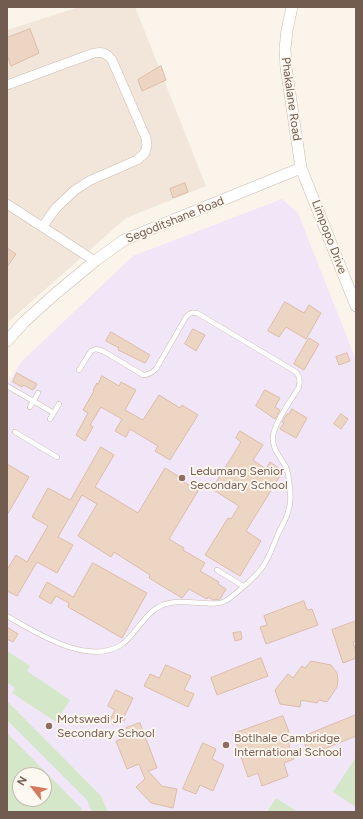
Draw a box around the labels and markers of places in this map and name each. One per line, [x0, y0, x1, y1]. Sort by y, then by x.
place label: Ledumang Senior Secondary School [190, 464, 288, 492]
marker: Ledumang Senior Secondary School [177, 473, 187, 483]
place label: Motswedi Jr Secondary School [57, 712, 155, 740]
marker: Motswedi Jr Secondary School [44, 721, 54, 731]
place label: Botlhale Cambridge International School [234, 731, 342, 759]
marker: Botlhale Cambridge International School [221, 740, 231, 750]

